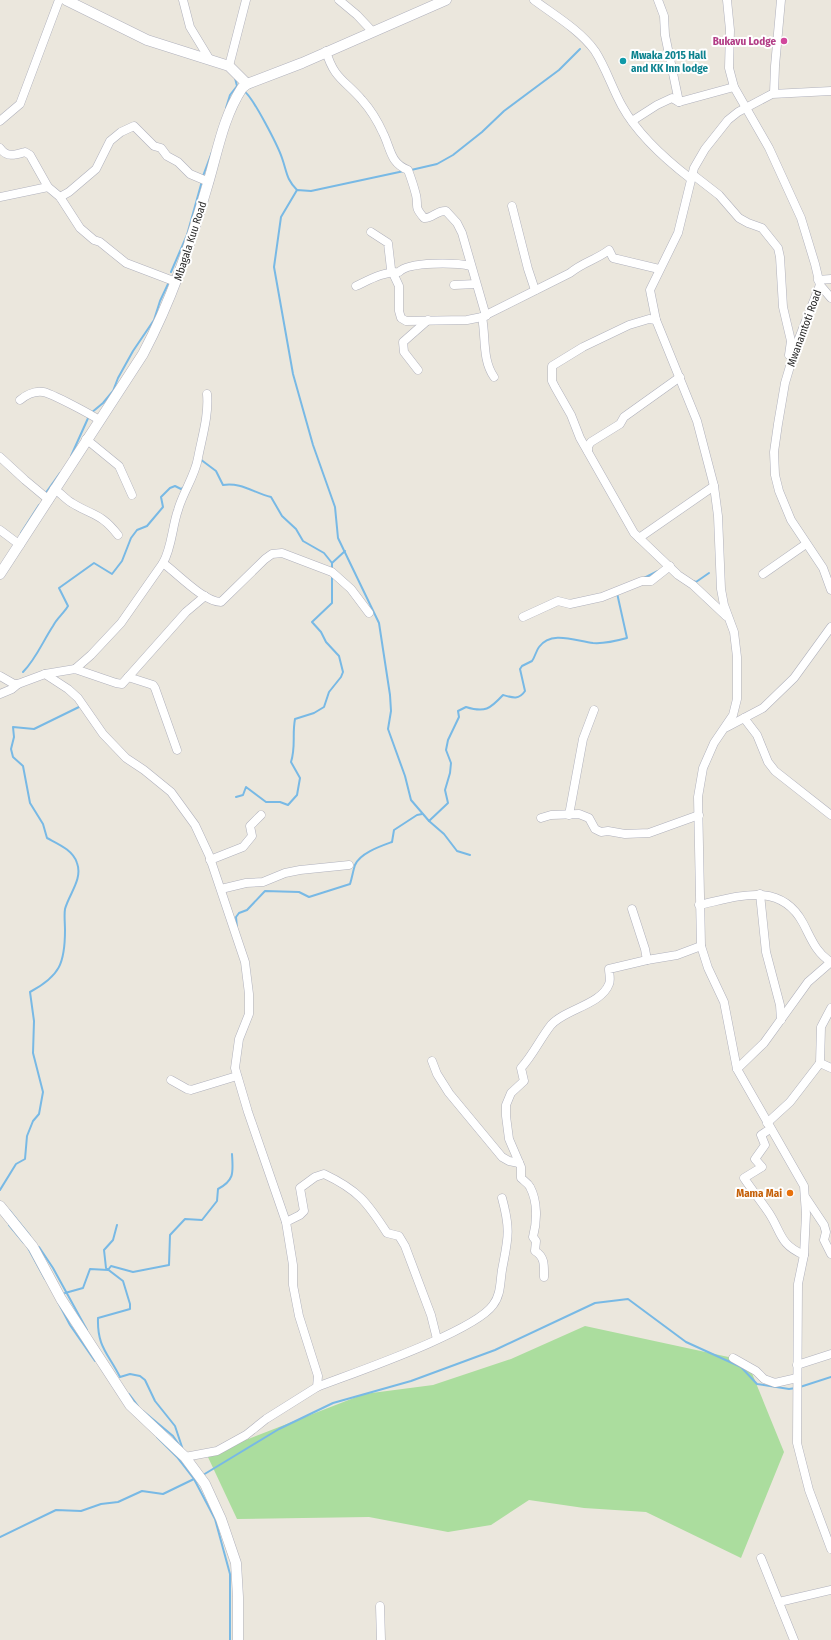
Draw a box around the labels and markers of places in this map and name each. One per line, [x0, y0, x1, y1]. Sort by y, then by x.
place label: Bukavu Lodge [713, 35, 776, 48]
marker: Bukavu Lodge [779, 36, 789, 46]
place label: Mwaka 2015 Hall and KK Inn lodge [631, 49, 708, 75]
marker: Mwaka 2015 Hall and KK Inn lodge [618, 56, 628, 66]
place label: Mama Mai [736, 1187, 782, 1200]
marker: Mama Mai [785, 1188, 795, 1198]

